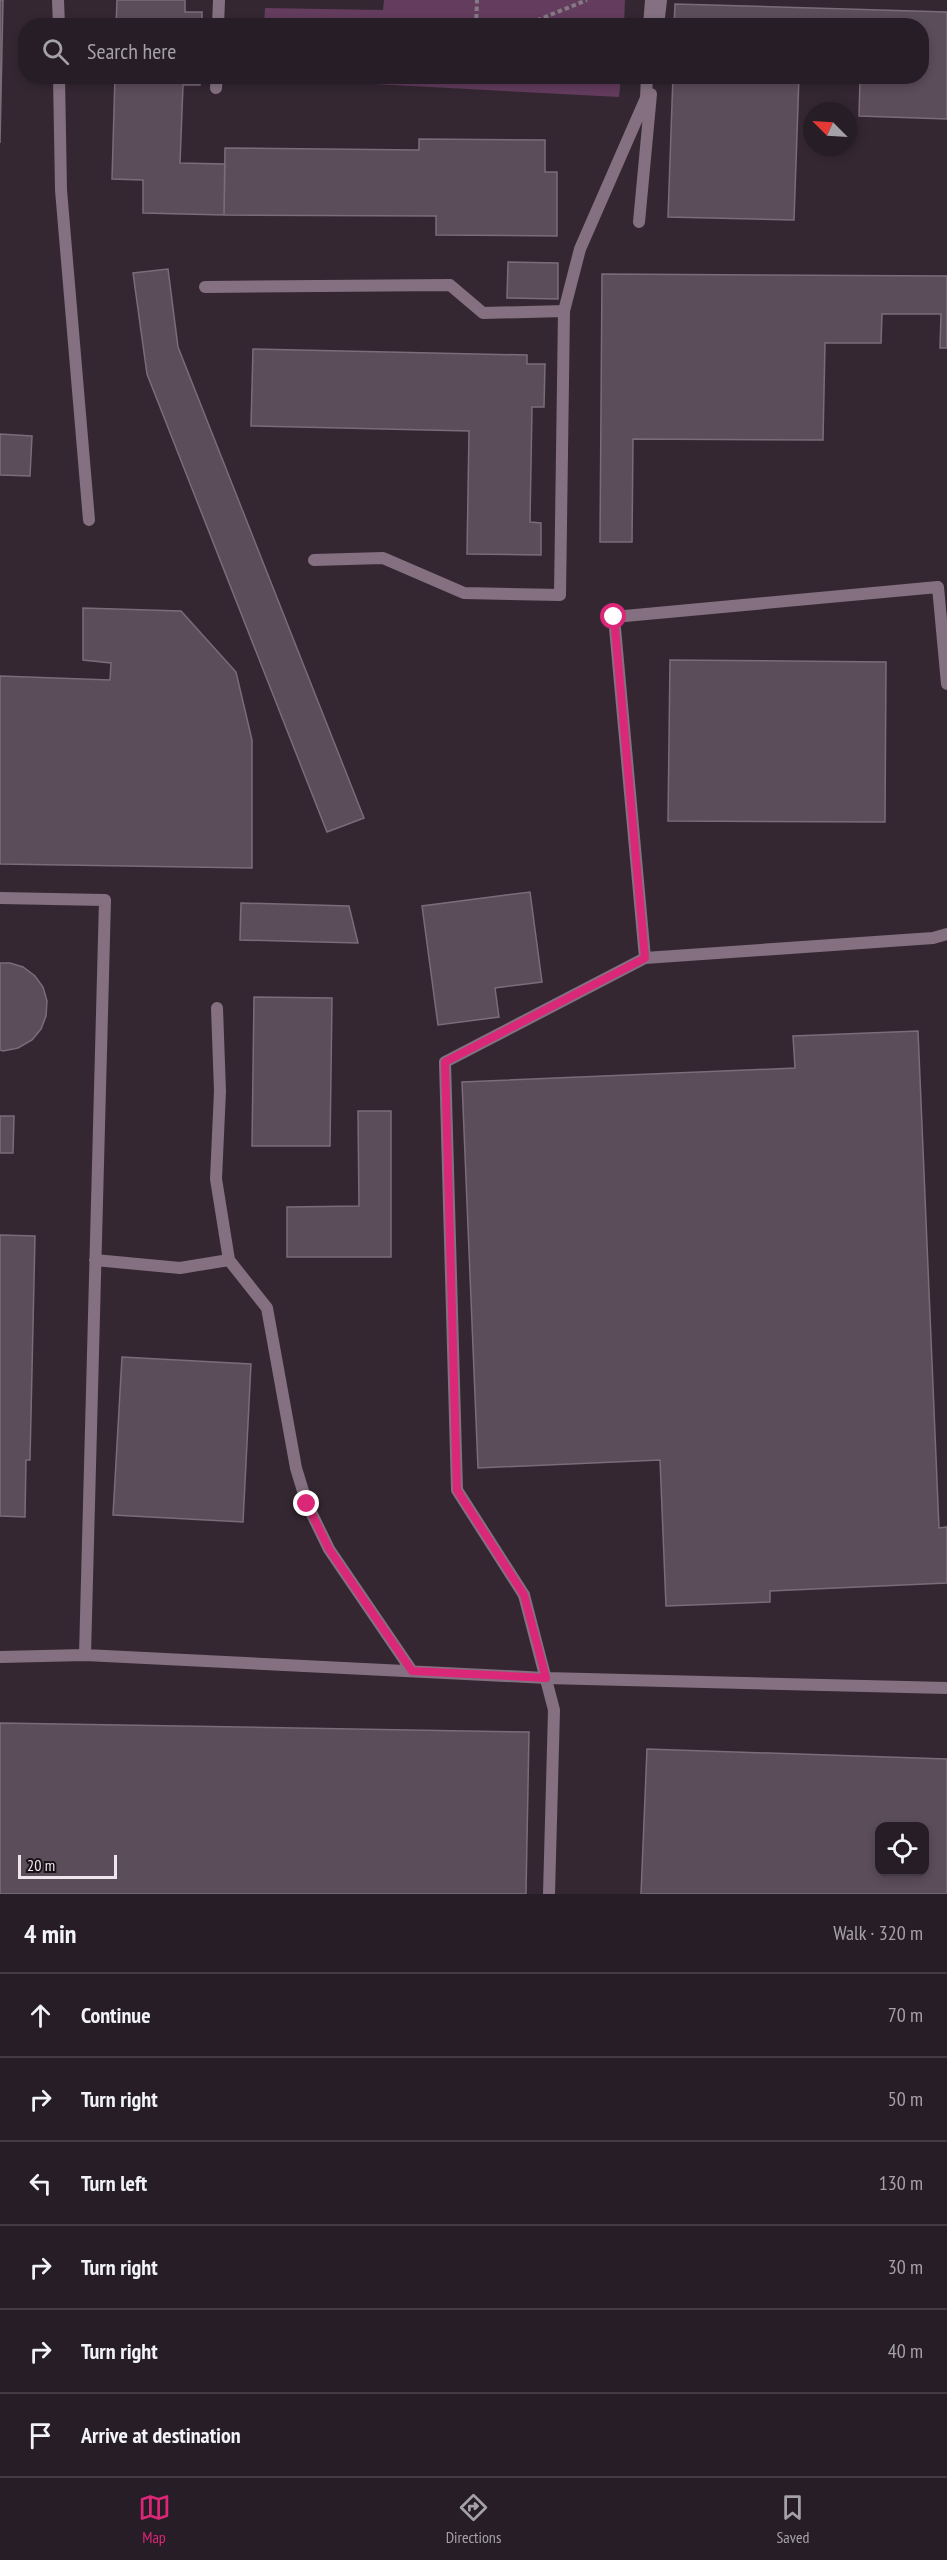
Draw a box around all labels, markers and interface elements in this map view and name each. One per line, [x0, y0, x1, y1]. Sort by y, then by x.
search box [18, 18, 929, 84]
icon: search [39, 35, 72, 68]
text: Search here [87, 37, 176, 65]
north arrow [803, 102, 857, 156]
route start [600, 603, 626, 629]
route end [293, 1490, 319, 1516]
map controls [875, 1822, 929, 1876]
button: locate [875, 1822, 929, 1876]
scale bar [18, 1852, 117, 1880]
text: 20 m [27, 1855, 55, 1875]
text: 4 min [24, 1917, 77, 1950]
text: Walk · 320 m [833, 1920, 923, 1946]
icon: ahead [24, 1999, 57, 2032]
text: Continue [81, 2001, 151, 2029]
text: 70 m [888, 2002, 923, 2028]
icon: right [24, 2083, 57, 2116]
text: Turn right [81, 2085, 158, 2113]
text: 50 m [888, 2086, 923, 2112]
icon: left [24, 2167, 57, 2200]
text: Turn left [81, 2169, 147, 2197]
text: 130 m [879, 2170, 923, 2196]
icon: right [24, 2251, 57, 2284]
text: Turn right [81, 2253, 158, 2281]
text: 30 m [888, 2254, 923, 2280]
icon: right [24, 2335, 57, 2368]
text: Turn right [81, 2337, 158, 2365]
text: 40 m [888, 2338, 923, 2364]
icon: arrive [24, 2419, 57, 2452]
text: Arrive at destination [81, 2421, 241, 2449]
tab: Map [138, 2491, 171, 2547]
tab: Directions [446, 2491, 501, 2547]
tab: Saved [776, 2491, 809, 2547]

